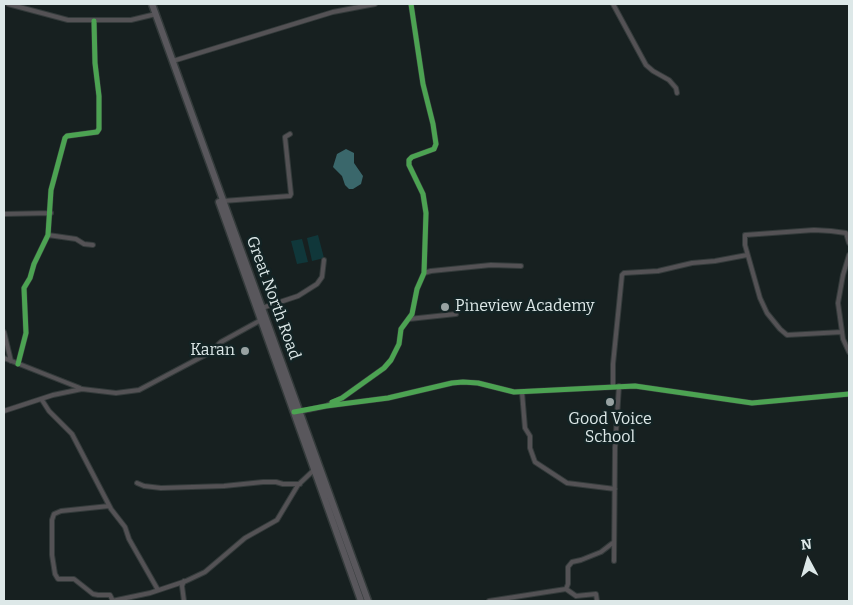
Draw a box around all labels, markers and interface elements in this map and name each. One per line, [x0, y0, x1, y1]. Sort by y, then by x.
street label: Great North Road [242, 234, 304, 362]
place label: Pineview Academy [455, 297, 594, 317]
marker: Pineview Academy [439, 301, 451, 313]
place label: Karan [190, 341, 235, 361]
marker: Karan [239, 345, 251, 357]
marker: Good Voice School [604, 396, 616, 408]
place label: Good Voice School [568, 410, 652, 448]
north arrow [783, 535, 833, 585]
text: N [800, 536, 813, 554]

